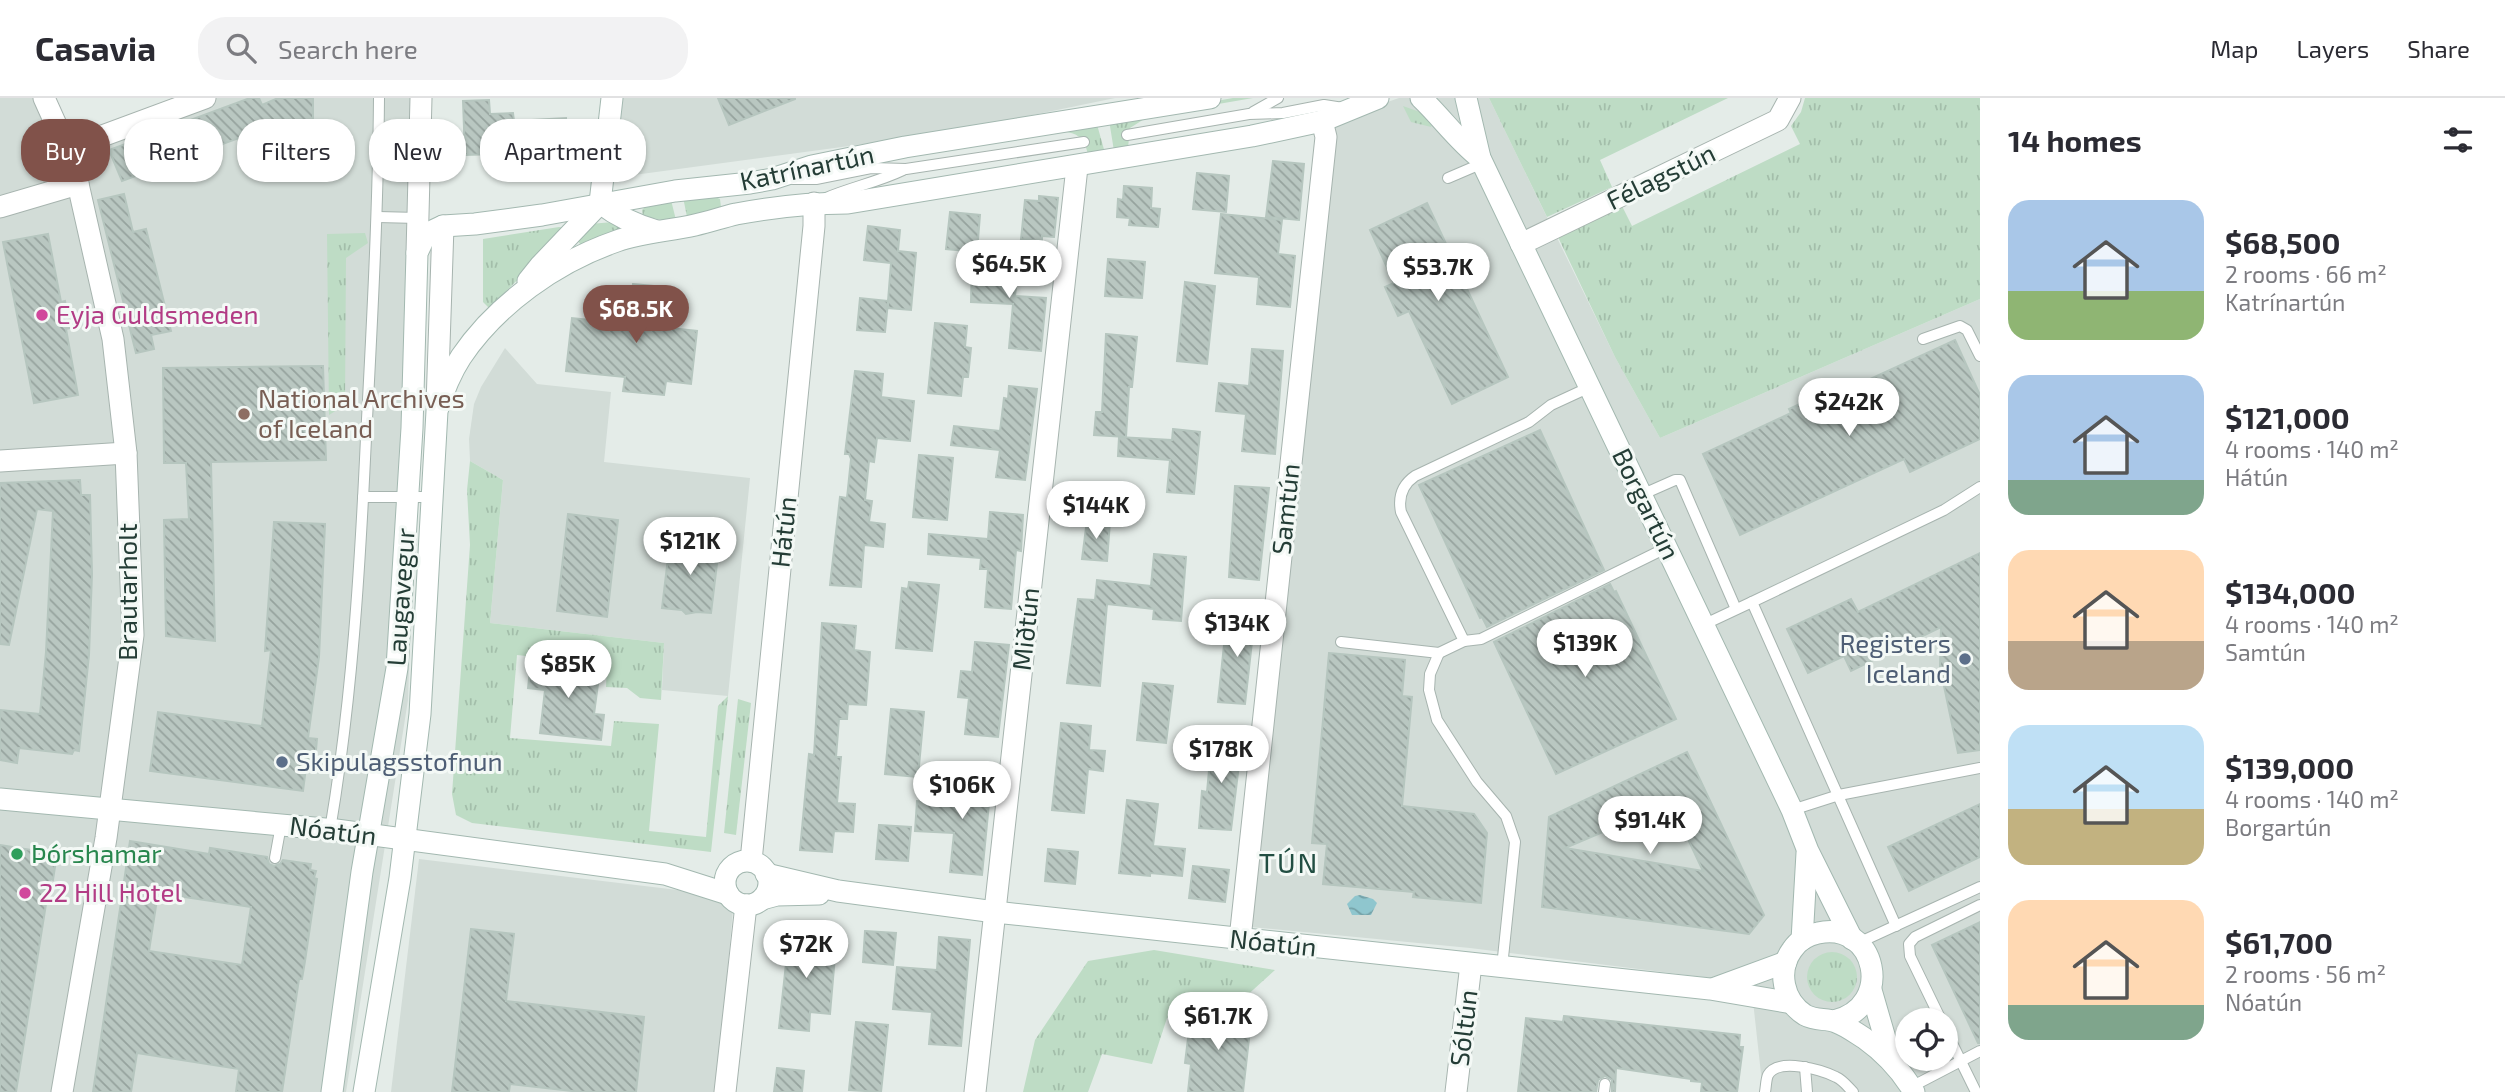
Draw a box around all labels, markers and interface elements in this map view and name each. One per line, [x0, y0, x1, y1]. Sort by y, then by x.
search box [198, 17, 688, 80]
text: Casavia [35, 28, 156, 68]
icon: search [222, 29, 260, 67]
text: Search here [278, 33, 418, 64]
text: Map [2210, 34, 2258, 63]
text: Layers [2296, 34, 2369, 63]
text: Share [2407, 34, 2470, 63]
chip: Buy [21, 119, 110, 182]
chip: Rent [124, 119, 223, 182]
chip: Filters [237, 119, 355, 182]
chip: New [369, 119, 466, 182]
chip: Apartment [480, 119, 646, 182]
icon: filters [2439, 121, 2477, 159]
text: 14 homes [2008, 122, 2142, 158]
street label: Félagstún [1601, 136, 1720, 215]
street label: Katrínartún [737, 137, 876, 196]
text: $68,500 [2225, 224, 2340, 260]
icon: home [2064, 228, 2148, 312]
pin: $64.5K [952, 240, 1066, 300]
pin: $53.7K [1381, 244, 1495, 303]
text: $64.5K [972, 249, 1046, 277]
text: $53.7K [1403, 252, 1473, 280]
text: 2 rooms · 66 m² [2225, 260, 2387, 288]
pin: $68.5K [579, 286, 693, 345]
text: Katrínartún [2225, 288, 2345, 316]
text: $68.5K [599, 294, 673, 322]
place label: Eyja Guldsmeden [56, 298, 259, 329]
marker: Eyja Guldsmeden [34, 307, 50, 323]
pin: $242K [1800, 378, 1898, 438]
place label: National Archives of Iceland [258, 382, 465, 443]
text: $242K [1814, 387, 1884, 415]
text: $121,000 [2225, 399, 2350, 435]
icon: home [2064, 403, 2148, 487]
marker: National Archives of Iceland [236, 406, 252, 422]
text: 4 rooms · 140 m² [2225, 435, 2399, 463]
street label: Borgartún [1607, 443, 1688, 564]
street label: Samtún [1264, 462, 1305, 556]
text: Hátún [2225, 463, 2288, 491]
pin: $144K [1047, 482, 1145, 541]
text: $144K [1062, 490, 1130, 518]
street label: Hátún [763, 495, 802, 569]
pin: $121K [641, 518, 739, 577]
street label: Brautarholt [111, 523, 142, 661]
text: $121K [659, 526, 721, 554]
street label: Laugavegur [379, 527, 420, 667]
text: $134,000 [2225, 574, 2356, 610]
icon: home [2064, 578, 2148, 662]
street label: Miðtún [1005, 586, 1044, 672]
pin: $134K [1188, 600, 1286, 659]
text: $134K [1204, 608, 1270, 636]
text: 4 rooms · 140 m² [2225, 610, 2399, 638]
pin: $139K [1536, 620, 1634, 679]
place label: Registers Iceland [1839, 627, 1951, 688]
text: $139K [1553, 628, 1617, 656]
text: Samtún [2225, 638, 2306, 666]
pin: $85K [527, 640, 609, 700]
text: $85K [541, 649, 595, 677]
marker: Registers Iceland [1957, 651, 1973, 667]
pin: $178K [1172, 726, 1270, 785]
text: $178K [1189, 734, 1253, 762]
place label: Skipulagsstofnun [296, 745, 503, 776]
text: $139,000 [2225, 749, 2354, 785]
icon: home [2064, 753, 2148, 837]
marker: Skipulagsstofnun [274, 754, 290, 770]
pin: $106K [913, 762, 1011, 821]
text: $106K [929, 770, 995, 798]
text: 4 rooms · 140 m² [2225, 785, 2399, 813]
pin: $91.4K [1593, 796, 1707, 856]
text: $91.4K [1614, 805, 1686, 833]
street label: Nóatún [288, 809, 378, 850]
text: Borgartún [2225, 813, 2331, 841]
place label: Þórshamar [31, 837, 162, 868]
district label: TÚN [1259, 845, 1319, 879]
marker: Þórshamar [9, 846, 25, 862]
place label: 22 Hill Hotel [39, 876, 182, 907]
marker: 22 Hill Hotel [17, 885, 33, 901]
pin: $72K [765, 920, 847, 980]
street label: Nóatún [1228, 922, 1318, 961]
text: $61,700 [2225, 924, 2333, 960]
icon: home [2064, 928, 2148, 1012]
text: $72K [779, 929, 833, 957]
text: 2 rooms · 56 m² [2225, 960, 2386, 988]
street label: Sóltún [1442, 988, 1483, 1068]
text: Nóatún [2225, 988, 2302, 1016]
pin: $61.7K [1161, 992, 1275, 1052]
text: $61.7K [1184, 1001, 1252, 1029]
map controls [1895, 1008, 1958, 1071]
button: locate [1895, 1008, 1958, 1071]

